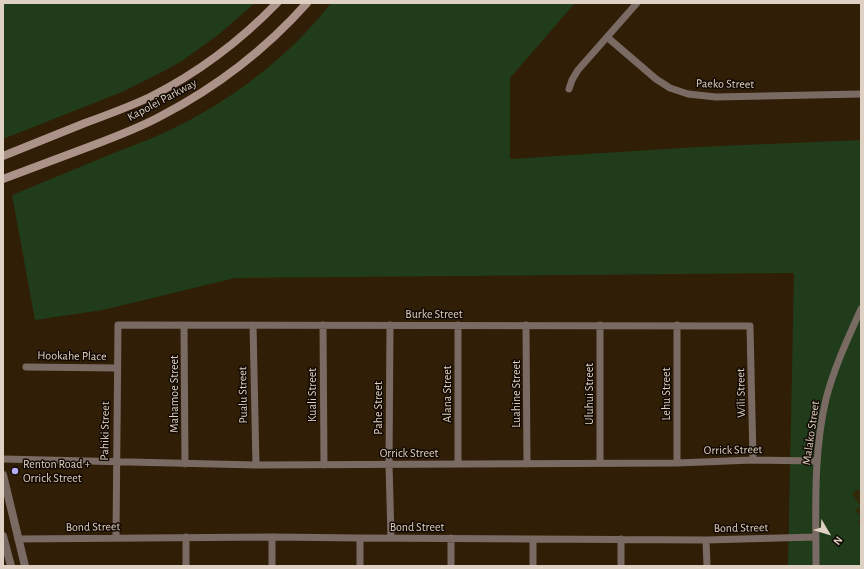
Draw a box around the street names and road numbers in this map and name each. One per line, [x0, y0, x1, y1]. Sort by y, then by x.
street label: Kapolei Parkway [125, 76, 199, 124]
street label: Paeko Street [696, 76, 754, 92]
street label: Burke Street [405, 307, 463, 321]
street label: Hookahe Place [37, 348, 107, 364]
street label: Mahamoe Street [167, 355, 181, 433]
street label: Luahine Street [509, 360, 523, 428]
street label: Uluhui Street [582, 363, 596, 425]
street label: Alana Street [440, 365, 454, 423]
street label: Pualu Street [235, 366, 251, 424]
street label: Kuali Street [305, 368, 319, 422]
street label: Lehu Street [659, 368, 673, 420]
street label: Wili Street [733, 368, 749, 418]
street label: Pahe Street [371, 381, 385, 435]
street label: Malako Street [799, 400, 823, 466]
street label: Pahiki Street [97, 401, 113, 461]
street label: Orrick Street [704, 442, 762, 458]
street label: Orrick Street [380, 446, 438, 460]
street label: Bond Street [66, 519, 120, 535]
street label: Bond Street [390, 520, 444, 534]
street label: Bond Street [714, 520, 768, 536]

